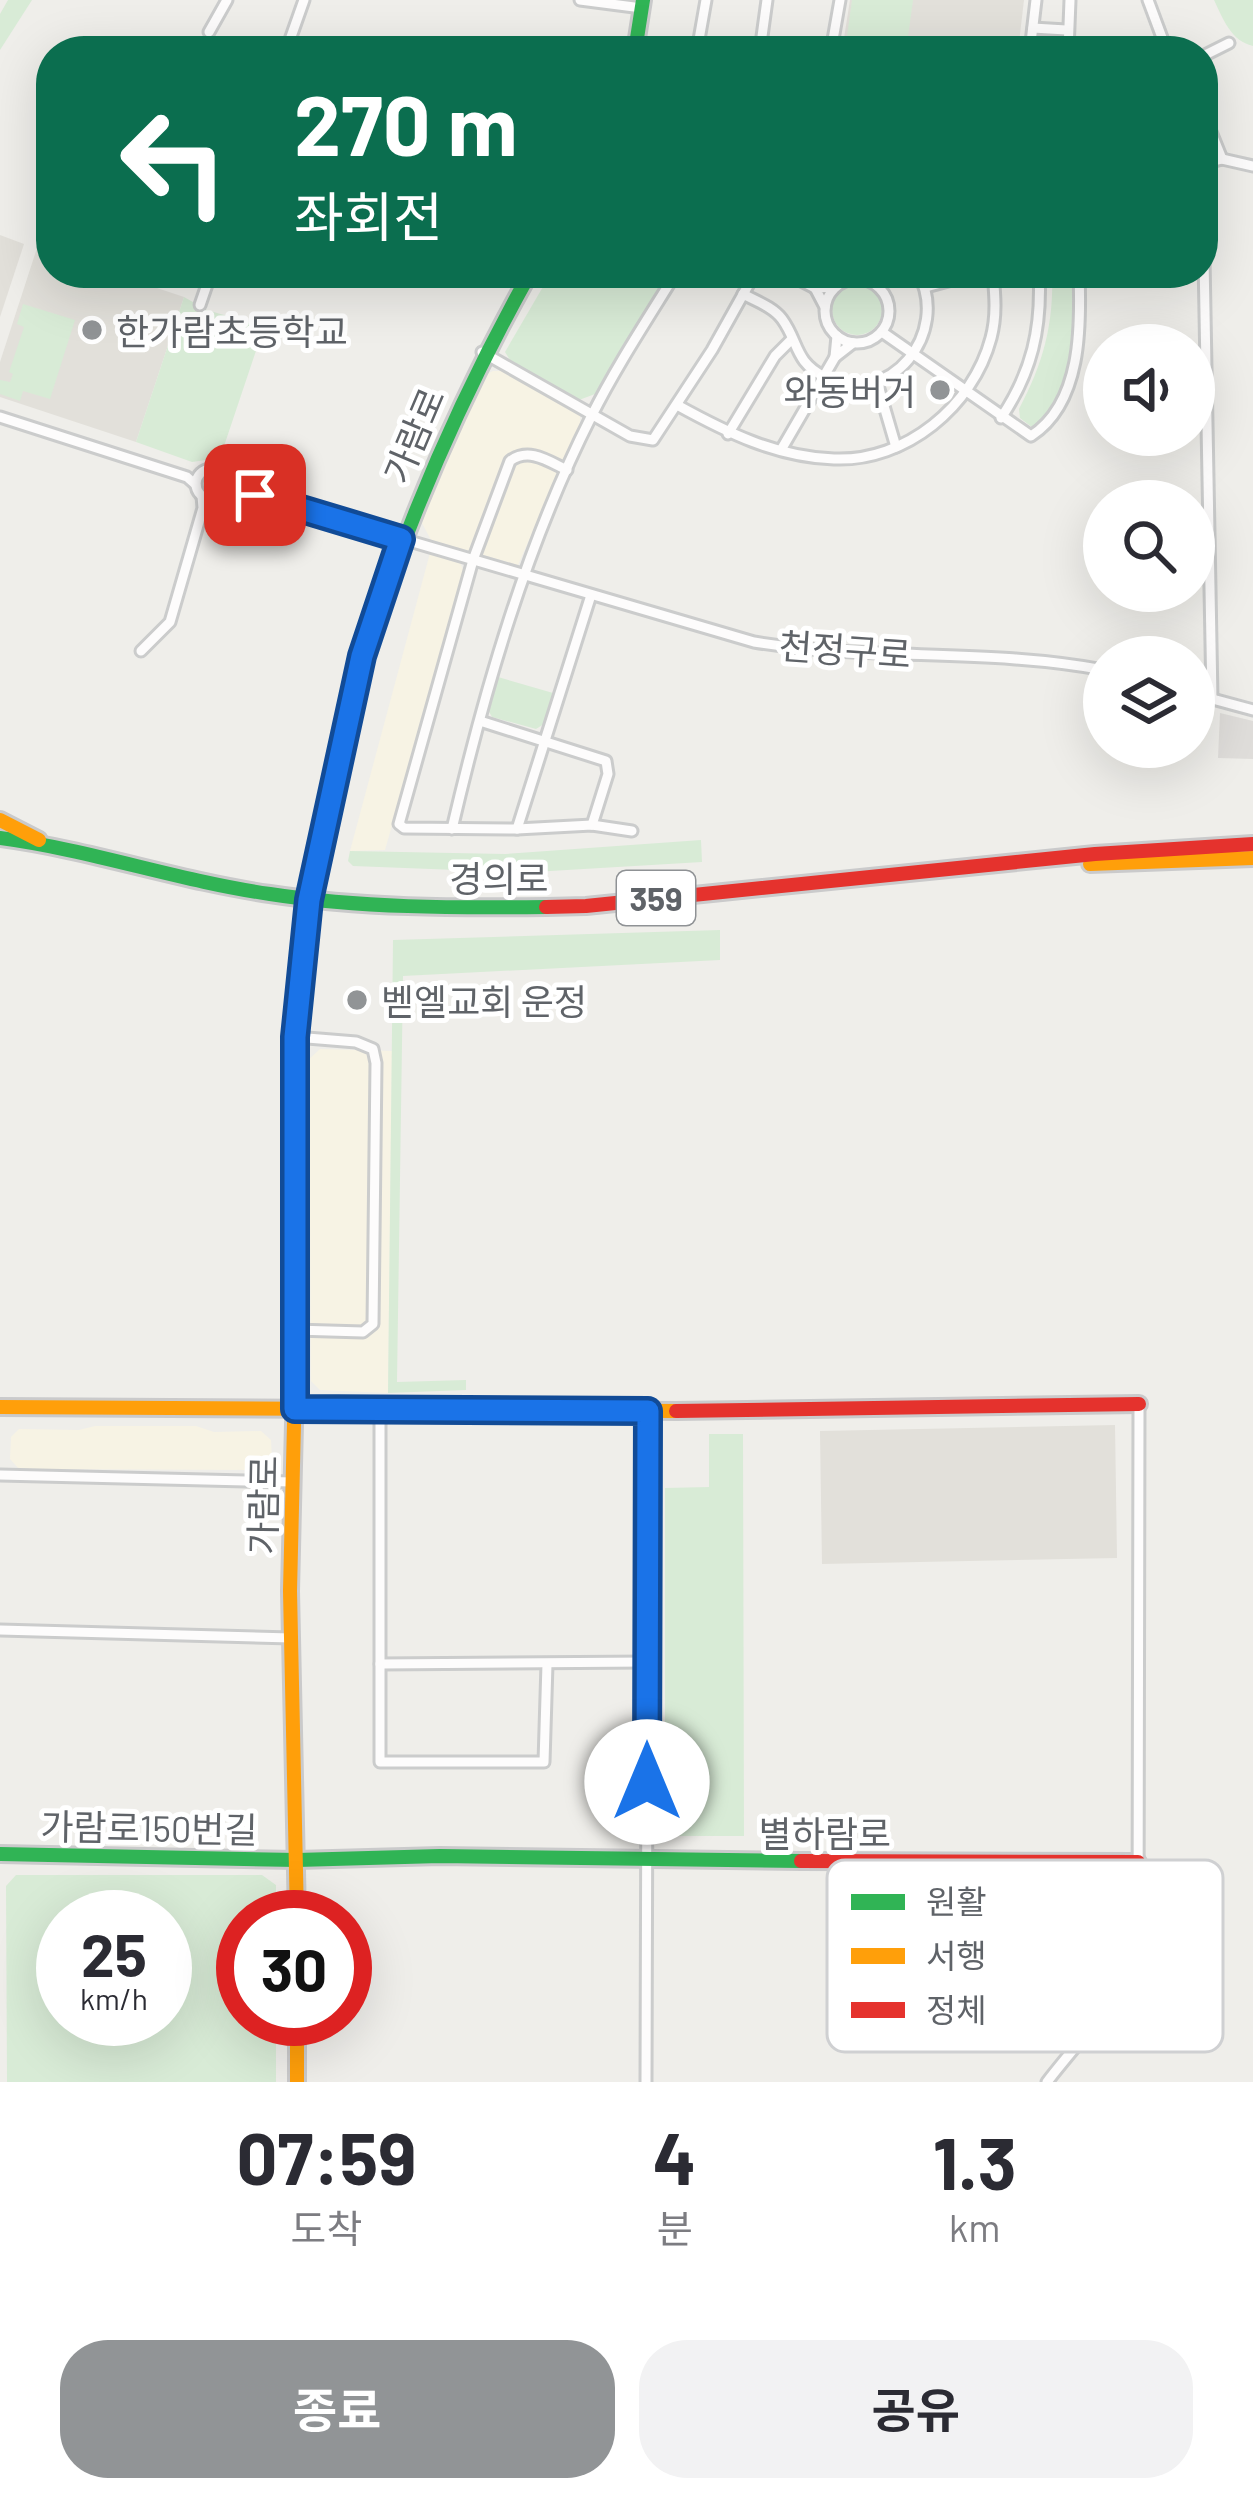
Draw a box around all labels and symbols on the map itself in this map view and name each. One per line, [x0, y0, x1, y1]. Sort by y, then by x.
place label: 한가람초등학교 [116, 309, 348, 352]
marker: 한가람초등학교 [79, 317, 105, 343]
place label: 와동버거 [784, 369, 916, 412]
marker: 와동버거 [927, 377, 953, 403]
street label: 가람로 [374, 381, 452, 489]
pin [204, 444, 306, 546]
street label: 천정구로 [777, 623, 913, 675]
street label: 경의로 [449, 856, 549, 899]
road number: 359 [617, 871, 695, 925]
place label: 벧엘교회 운정 [381, 979, 587, 1022]
marker: 벧엘교회 운정 [344, 987, 370, 1013]
street label: 가람로 [240, 1455, 284, 1555]
position arrow [584, 1719, 710, 1845]
street label: 가람로150번길 [40, 1804, 258, 1850]
street label: 별하람로 [759, 1811, 891, 1854]
legend [827, 1860, 1223, 2052]
text: 원활 [926, 1881, 987, 1921]
speed limit sign: 30 [216, 1890, 372, 2046]
text: 서행 [926, 1935, 987, 1975]
text: 정체 [926, 1989, 987, 2029]

